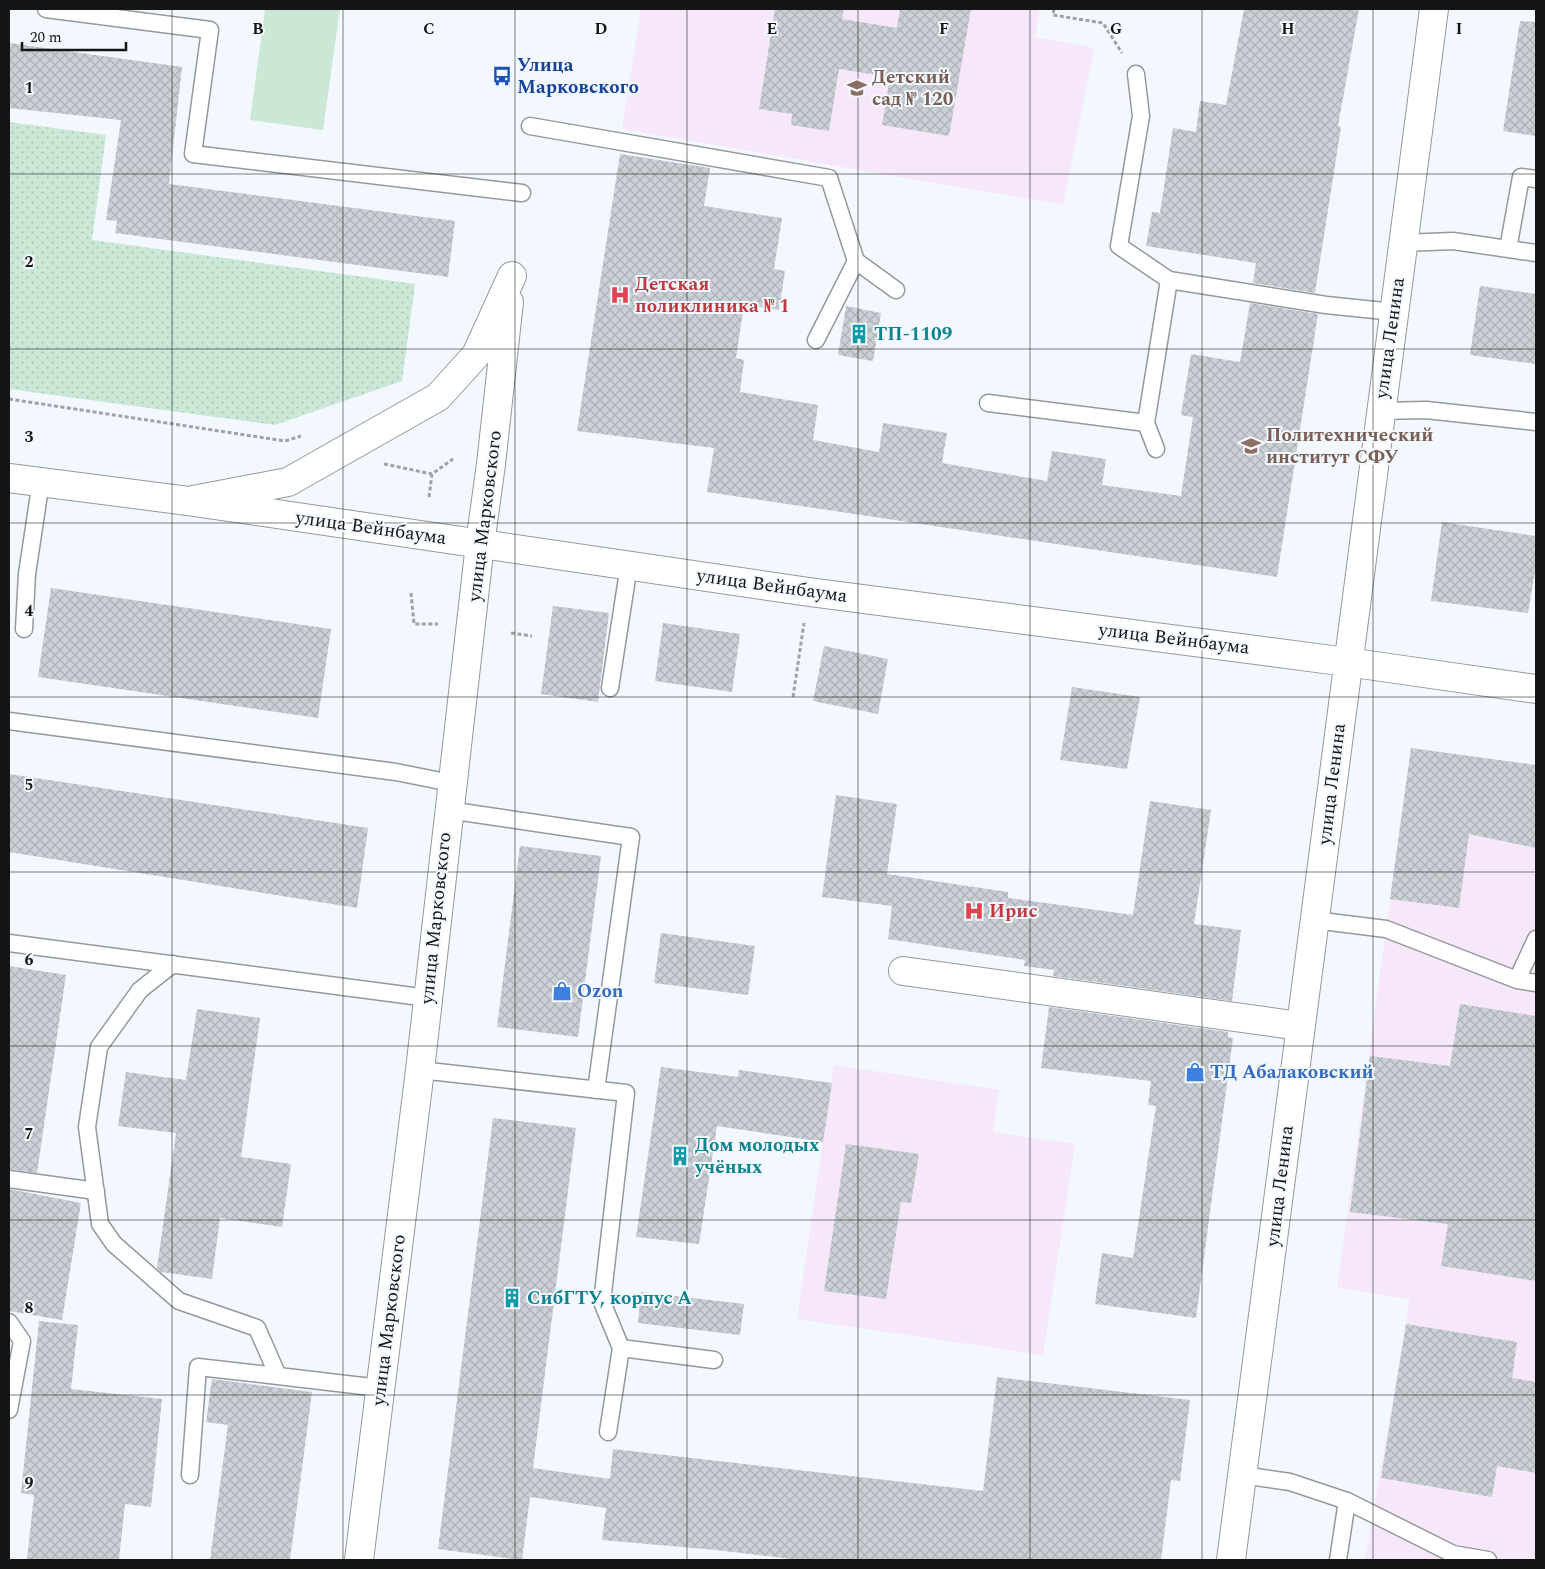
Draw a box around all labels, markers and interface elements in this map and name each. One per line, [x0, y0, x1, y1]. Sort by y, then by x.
text: B [252, 17, 264, 41]
text: C [423, 17, 435, 41]
text: D [595, 17, 608, 41]
text: E [767, 17, 777, 41]
text: F [939, 17, 949, 41]
text: G [1110, 17, 1122, 41]
text: H [1281, 17, 1295, 41]
text: I [1456, 17, 1462, 41]
scale bar [22, 20, 126, 52]
text: 20 m [30, 26, 62, 49]
place label: Улица Марковского [517, 51, 639, 102]
place label: Детский сад № 120 [872, 63, 954, 114]
bus stop icon: Улица Марковского [491, 65, 513, 87]
text: 1 [25, 76, 33, 100]
school or university icon: Детский сад № 120 [846, 77, 868, 99]
text: 2 [25, 250, 34, 274]
place label: Детская поликлиника № 1 [635, 270, 790, 321]
street label: улица Ленина [1367, 275, 1413, 401]
hospital icon: Детская поликлиника № 1 [609, 284, 631, 306]
place label: ТП-1109 [874, 320, 953, 349]
building icon: ТП-1109 [848, 323, 870, 345]
place label: Политехнический институт СФУ [1266, 421, 1433, 472]
text: 3 [25, 425, 34, 449]
street label: улица Марковского [460, 429, 510, 604]
school or university icon: Политехнический институт СФУ [1240, 435, 1262, 457]
street label: улица Вейнбаума [293, 503, 449, 553]
street label: улица Вейнбаума [694, 561, 850, 611]
text: 4 [25, 599, 34, 623]
street label: улица Вейнбаума [1096, 615, 1252, 663]
street label: улица Ленина [1310, 721, 1354, 847]
text: 5 [25, 773, 33, 797]
street label: улица Марковского [412, 831, 459, 1006]
place label: Ирис [989, 897, 1038, 926]
hospital icon: Ирис [963, 900, 985, 922]
text: 6 [25, 948, 34, 972]
place label: Ozon [577, 977, 624, 1006]
shop icon: Ozon [551, 980, 573, 1002]
place label: ТД Абалаковский [1210, 1058, 1374, 1087]
shop icon: ТД Абалаковский [1184, 1061, 1206, 1083]
text: 7 [25, 1122, 34, 1146]
street label: улица Ленина [1258, 1123, 1302, 1249]
place label: Дом молодых учёных [694, 1131, 820, 1182]
building icon: Дом молодых учёных [669, 1145, 691, 1167]
street label: улица Марковского [364, 1233, 414, 1408]
place label: СибГТУ, корпус А [527, 1284, 692, 1313]
building icon: СибГТУ, корпус А [501, 1287, 523, 1309]
text: 8 [25, 1296, 34, 1320]
text: 9 [25, 1471, 34, 1495]

